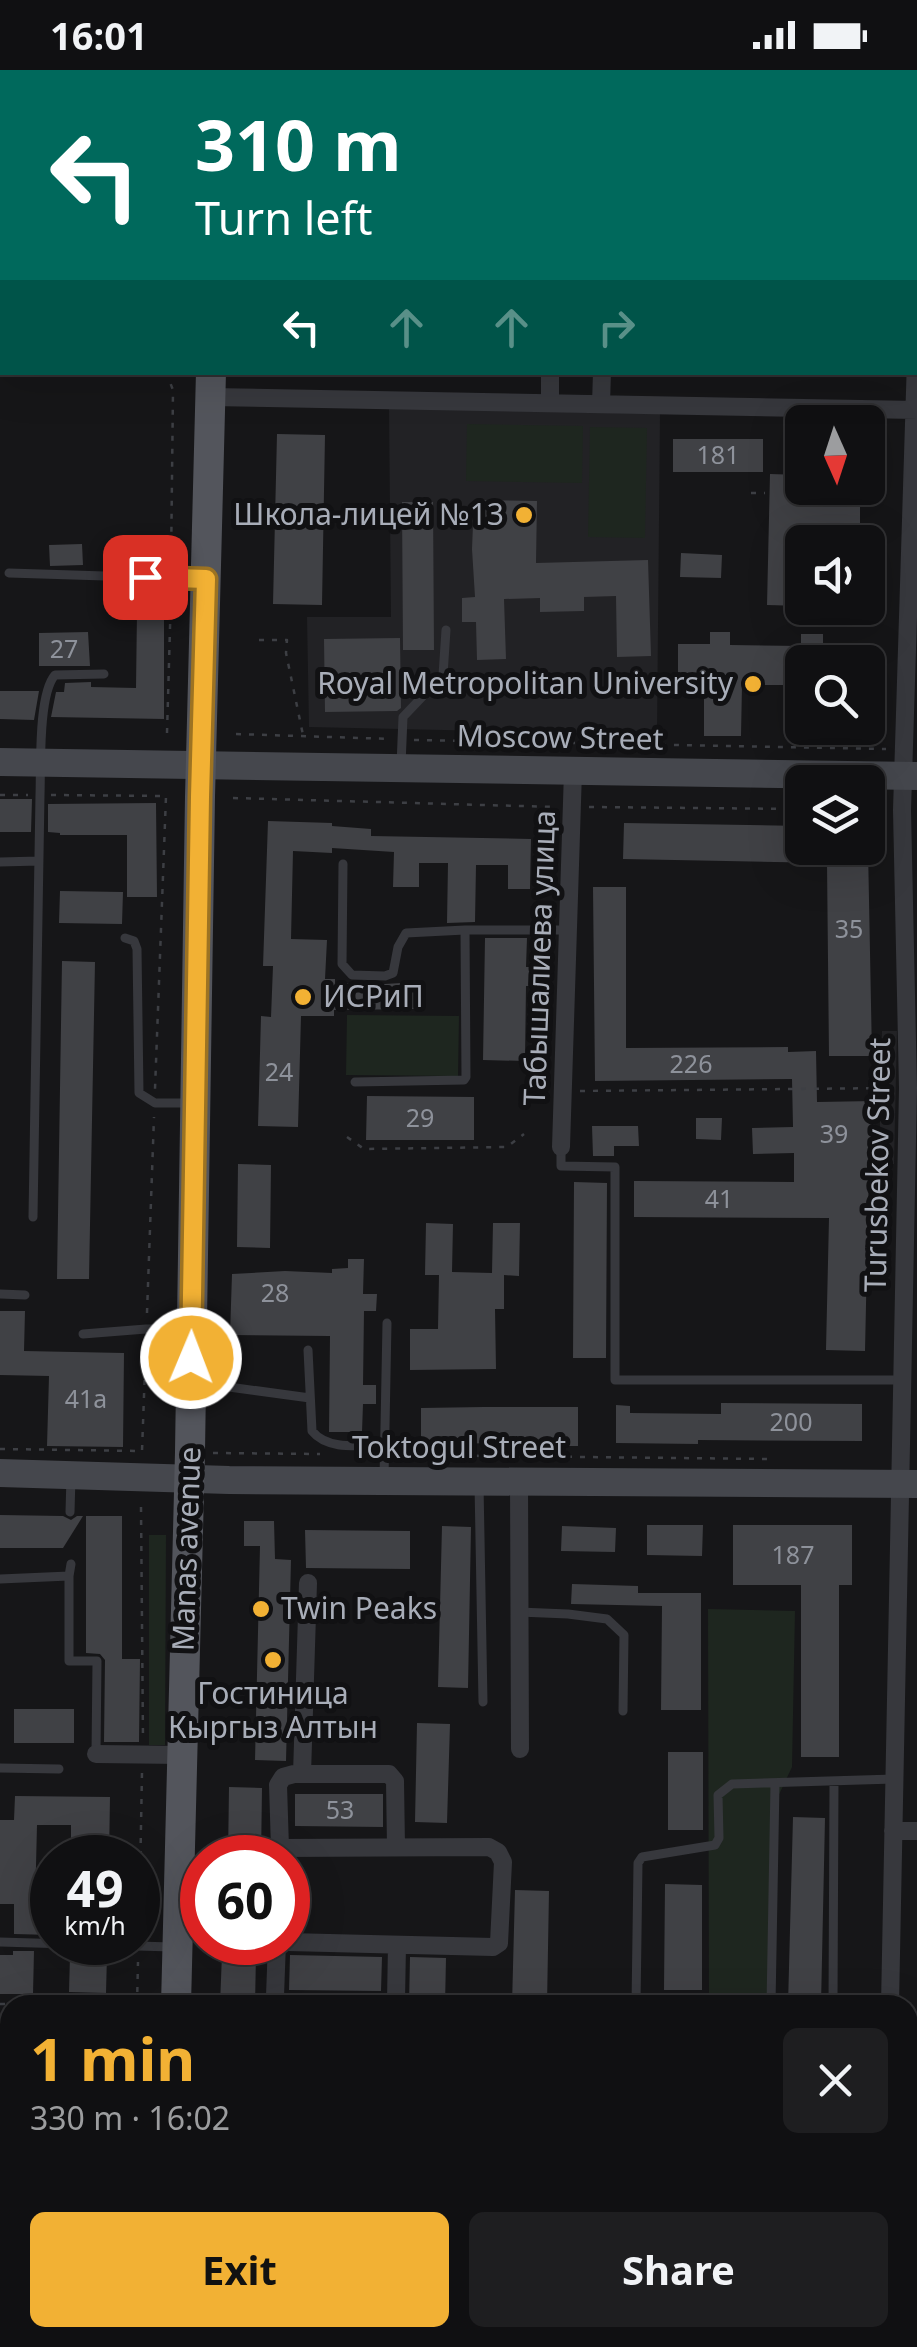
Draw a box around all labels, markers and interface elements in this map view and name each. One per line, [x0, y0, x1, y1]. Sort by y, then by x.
text: 16:01 [50, 9, 148, 61]
text: 310 m [195, 96, 402, 192]
icon: left [30, 110, 160, 240]
text: Turn left [195, 187, 372, 248]
icon: left [274, 300, 329, 355]
icon: ahead [379, 300, 434, 355]
icon: ahead [484, 300, 539, 355]
icon: right [589, 300, 644, 355]
north arrow [785, 405, 885, 505]
map controls [785, 405, 885, 865]
house number: 181 [697, 437, 739, 471]
place label: Школа-лицей №13 [233, 493, 504, 534]
marker: Школа-лицей №13 [513, 504, 535, 526]
button: sound [785, 525, 885, 625]
pin [103, 535, 188, 620]
icon: arrive [118, 550, 173, 605]
house number: 27 [50, 631, 78, 665]
button: search [785, 645, 885, 745]
place label: Royal Metropolitan University [317, 662, 734, 703]
marker: Royal Metropolitan University [742, 673, 764, 695]
street label: Moscow Street [456, 714, 664, 759]
button: layers [785, 765, 885, 865]
street label: Табышалиева улица [513, 810, 564, 1106]
house number: 35 [835, 911, 863, 945]
place label: ИСРиП [323, 975, 424, 1016]
marker: ИСРиП [292, 986, 314, 1008]
street label: Turusbekov Street [854, 1037, 899, 1293]
house number: 226 [670, 1046, 712, 1080]
house number: 24 [265, 1054, 293, 1088]
house number: 29 [406, 1100, 434, 1134]
house number: 39 [820, 1116, 848, 1150]
house number: 41 [705, 1181, 733, 1215]
house number: 28 [261, 1275, 289, 1309]
position arrow [139, 1306, 243, 1410]
house number: 41а [65, 1381, 107, 1415]
house number: 200 [770, 1404, 812, 1438]
street label: Toktogul Street [352, 1426, 566, 1467]
street label: Manas avenue [161, 1446, 210, 1652]
house number: 187 [772, 1537, 814, 1571]
place label: Twin Peaks [281, 1587, 437, 1628]
marker: Twin Peaks [250, 1598, 272, 1620]
marker: Гостиница Кыргыз Алтын [262, 1649, 284, 1671]
place label: Гостиница Кыргыз Алтын [168, 1672, 378, 1747]
house number: 53 [326, 1792, 354, 1826]
speed limit sign: 60 [180, 1835, 310, 1965]
text: 49 [66, 1854, 124, 1922]
text: km/h [64, 1908, 126, 1942]
text: 1 min [30, 2017, 195, 2099]
button: close [783, 2028, 888, 2133]
text: 330 m · 16:02 [30, 2096, 230, 2139]
button: Exit [30, 2212, 449, 2327]
button: Share [469, 2212, 888, 2327]

